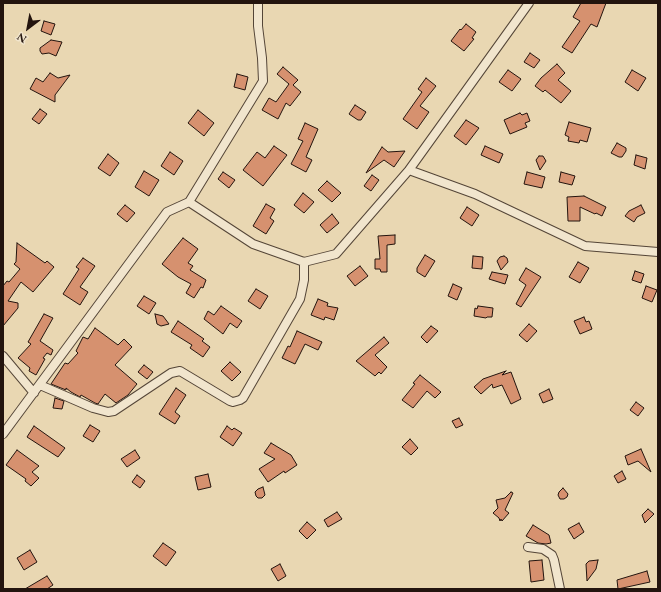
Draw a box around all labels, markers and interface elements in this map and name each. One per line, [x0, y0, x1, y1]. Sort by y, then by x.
north arrow [8, 8, 48, 48]
text: N [14, 30, 29, 46]

